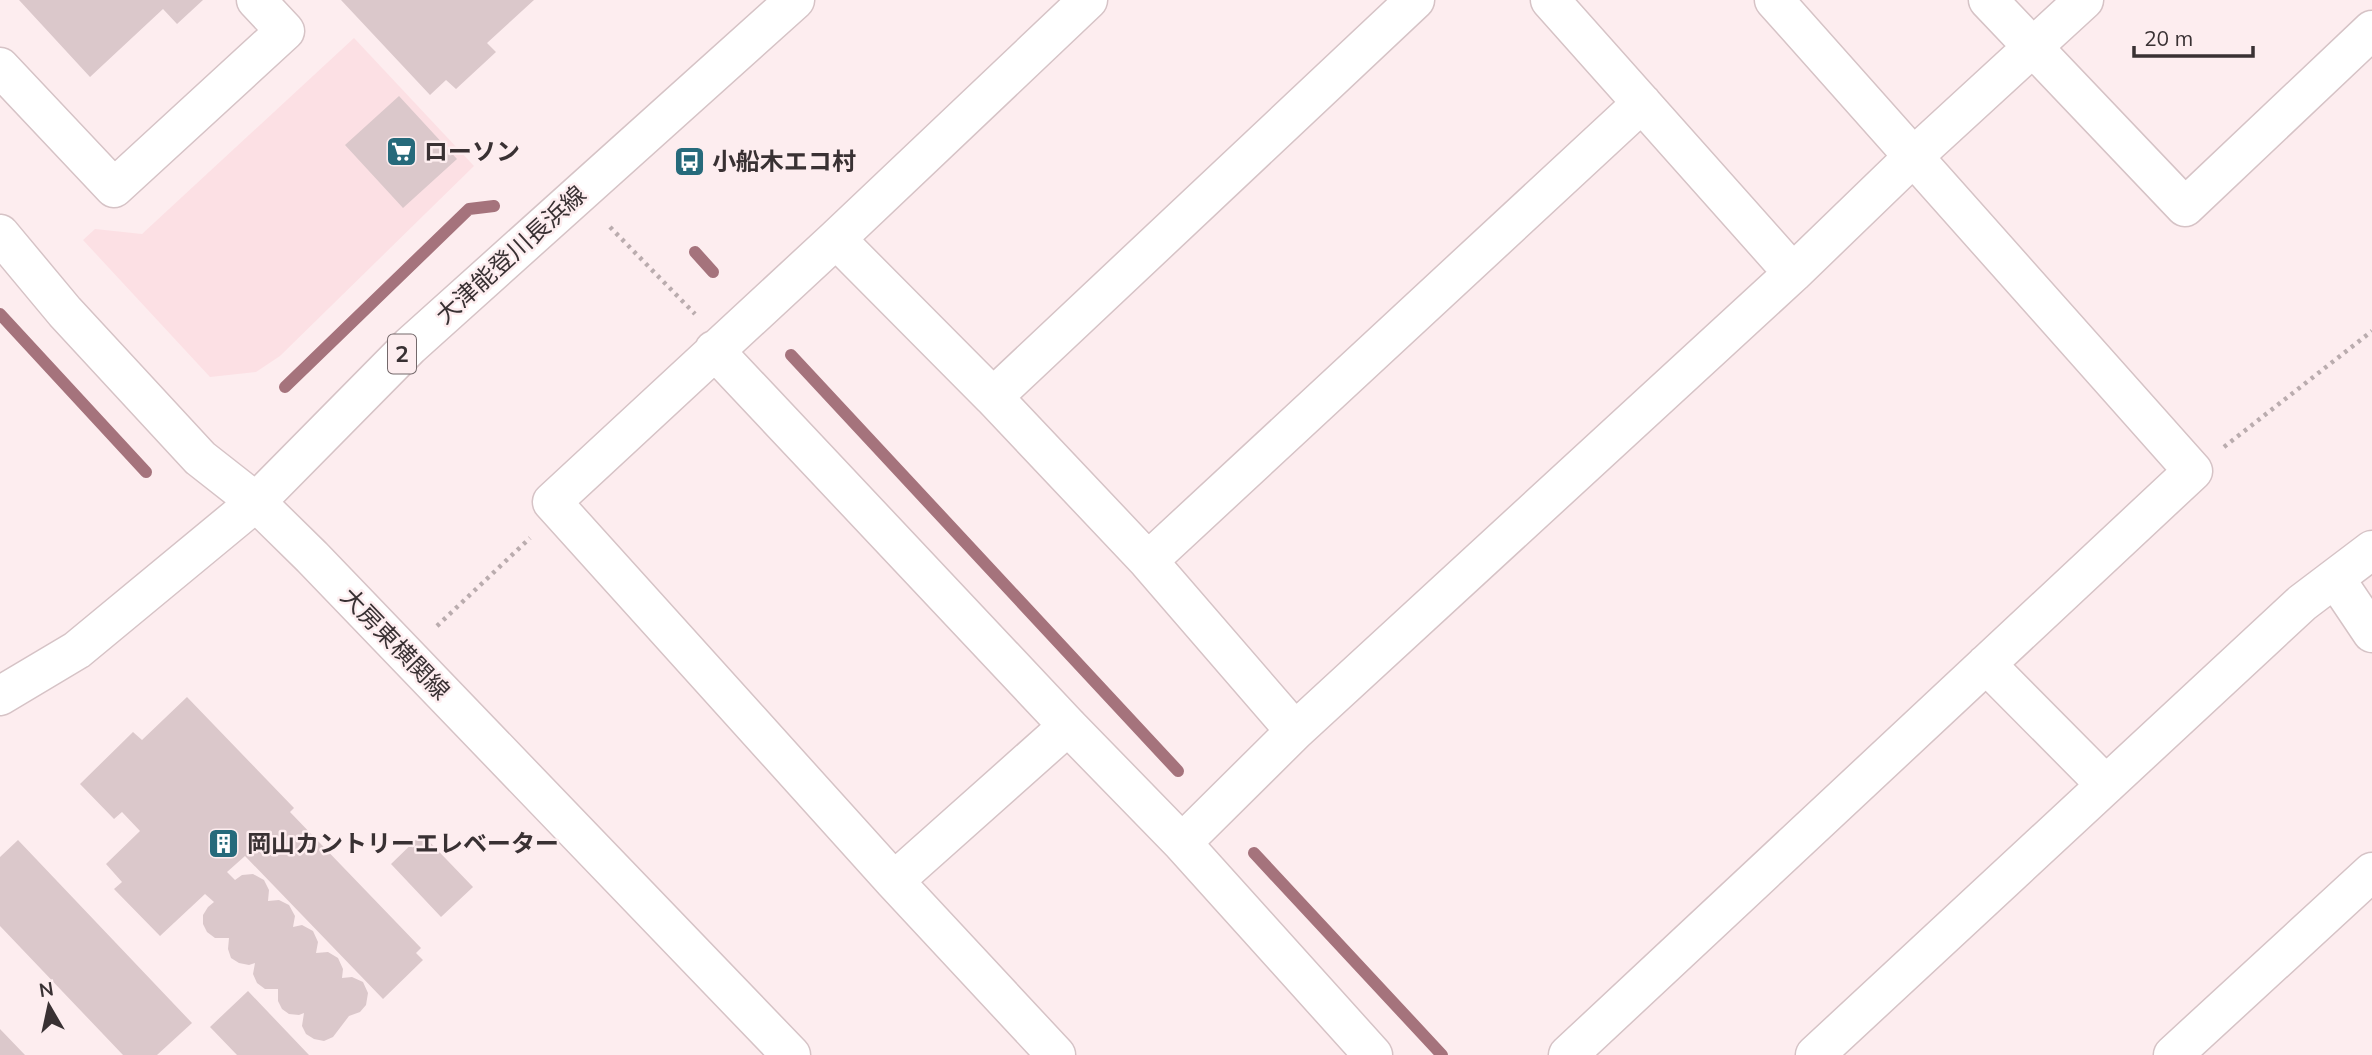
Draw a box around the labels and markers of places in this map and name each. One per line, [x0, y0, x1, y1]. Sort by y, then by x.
supermarket icon: ローソン [384, 135, 418, 169]
place label: ローソン [424, 136, 520, 166]
bus stop icon: 小船木エコ村 [672, 145, 706, 179]
place label: 小船木エコ村 [712, 146, 856, 176]
building icon: 岡山カントリーエレベーター [207, 827, 241, 861]
place label: 岡山カントリーエレベーター [247, 828, 559, 858]

